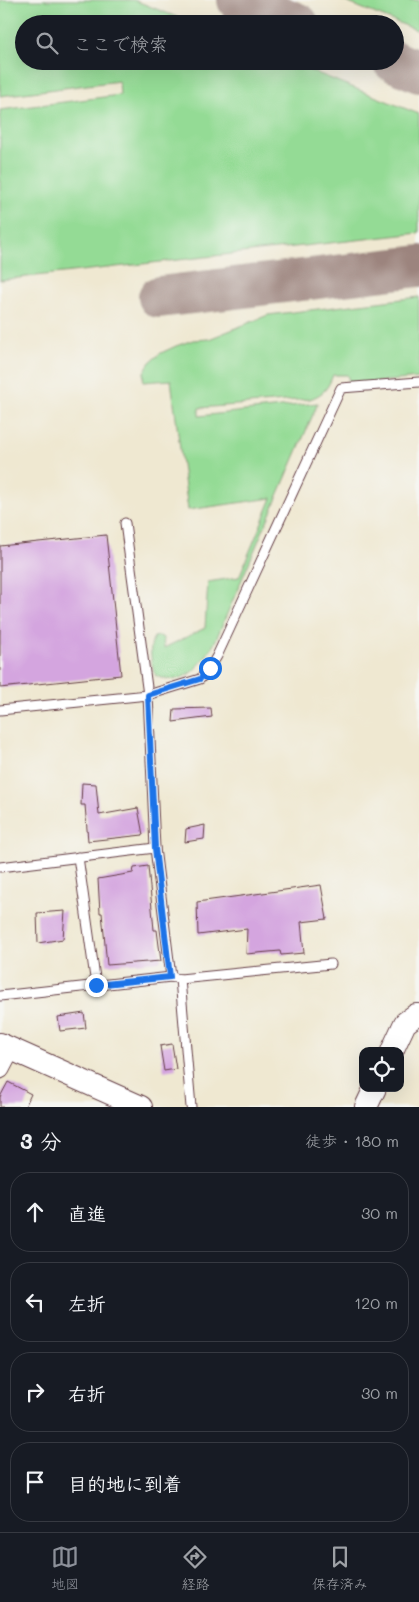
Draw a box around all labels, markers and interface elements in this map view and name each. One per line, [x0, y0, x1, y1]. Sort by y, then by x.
search box [15, 15, 404, 70]
icon: search [33, 29, 61, 57]
text: ここで検索 [73, 31, 168, 56]
route start [199, 657, 222, 680]
route end [85, 974, 108, 997]
map controls [359, 1047, 404, 1092]
button: locate [359, 1047, 404, 1092]
text: 3 分 [20, 1127, 61, 1154]
text: 徒歩 · 180 m [305, 1130, 399, 1151]
icon: ahead [21, 1198, 49, 1226]
text: 直進 [68, 1201, 106, 1226]
text: 30 m [361, 1202, 398, 1223]
icon: left [21, 1288, 49, 1316]
text: 左折 [68, 1291, 106, 1316]
text: 120 m [354, 1292, 398, 1313]
icon: right [21, 1378, 49, 1406]
text: 右折 [68, 1381, 106, 1406]
text: 30 m [361, 1382, 398, 1403]
icon: arrive [21, 1468, 49, 1496]
text: 目的地に到着 [68, 1471, 182, 1496]
tab: 地図 [51, 1543, 79, 1593]
tab: 経路 [181, 1543, 209, 1593]
tab: 保存済み [312, 1543, 368, 1593]

